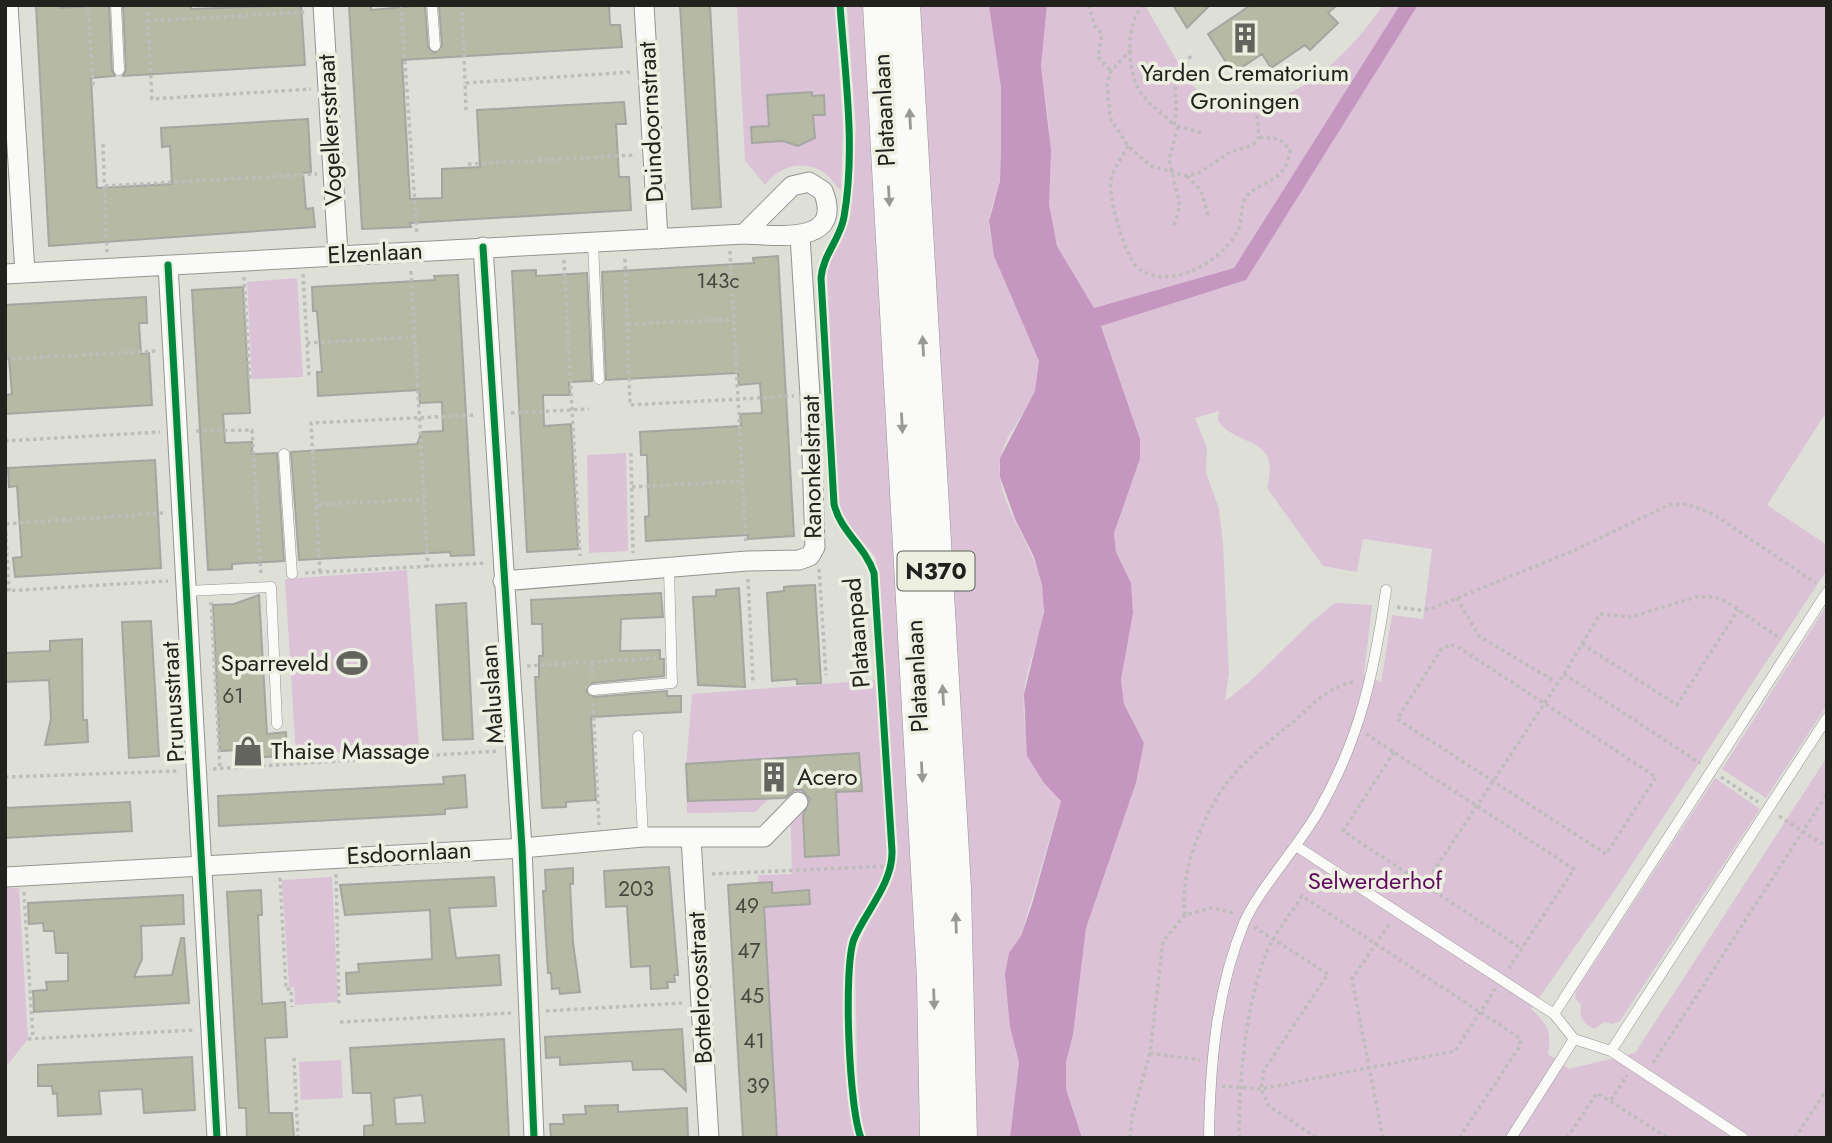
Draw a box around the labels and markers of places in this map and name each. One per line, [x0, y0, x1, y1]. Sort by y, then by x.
building icon: Yarden Crematorium Groningen [1228, 21, 1262, 55]
place label: Yarden Crematorium Groningen [1141, 55, 1349, 118]
place label: Sparreveld [221, 645, 329, 680]
sports icon: Sparreveld [335, 646, 369, 680]
place label: Thaise Massage [271, 733, 430, 768]
shop icon: Thaise Massage [231, 734, 265, 768]
place label: Acero [797, 759, 858, 794]
building icon: Acero [757, 760, 791, 794]

